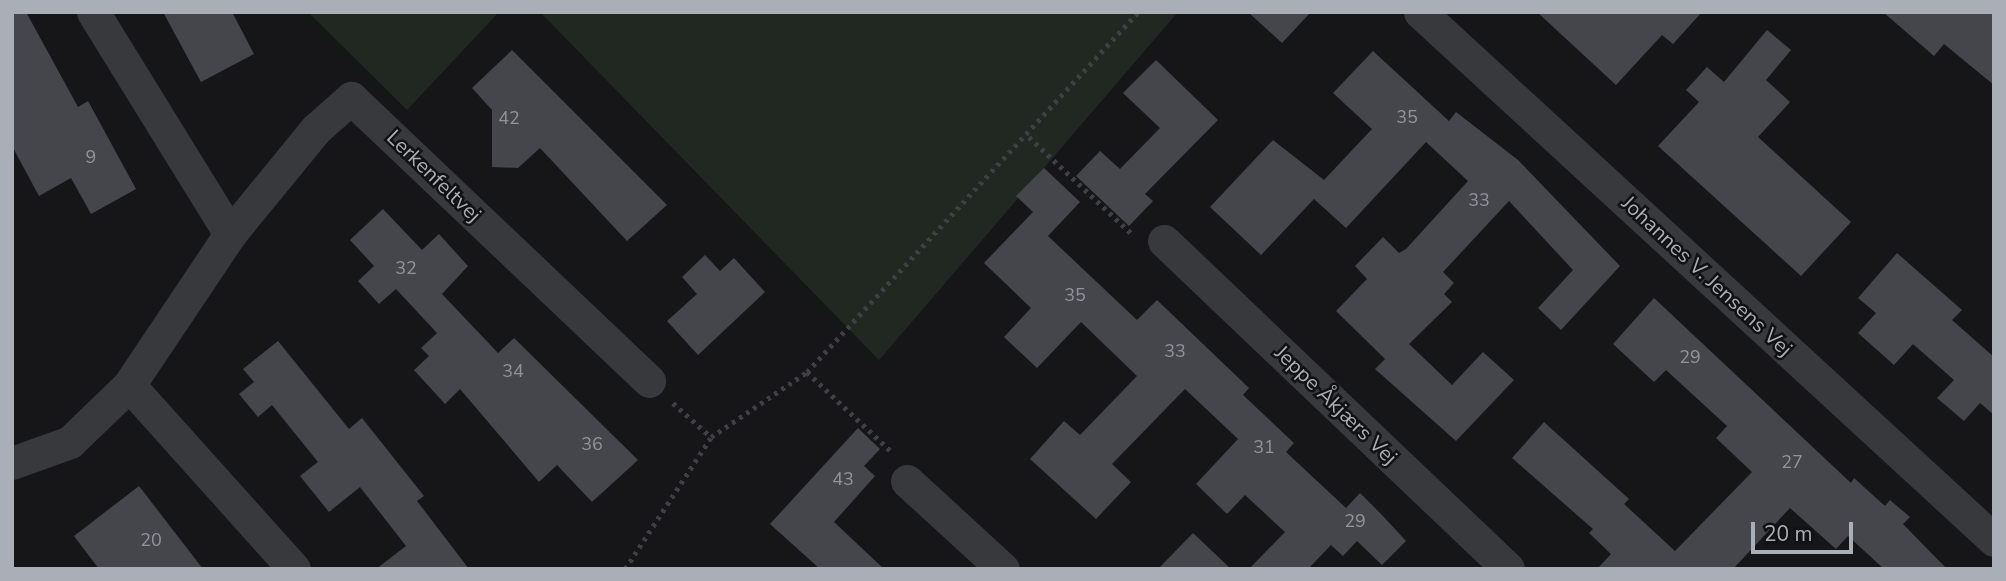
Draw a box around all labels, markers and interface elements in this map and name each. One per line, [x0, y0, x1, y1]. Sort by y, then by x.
house number: 35 [1396, 106, 1418, 128]
house number: 42 [498, 107, 520, 129]
street label: Lerkenfeltvej [382, 125, 486, 227]
house number: 9 [86, 146, 96, 168]
house number: 33 [1468, 189, 1490, 211]
street label: Johannes V. Jensens Vej [1617, 191, 1797, 361]
house number: 32 [395, 257, 417, 279]
house number: 35 [1064, 284, 1086, 306]
house number: 33 [1164, 340, 1186, 362]
street label: Jeppe Åkjærs Vej [1270, 340, 1402, 470]
house number: 29 [1679, 346, 1701, 368]
house number: 34 [502, 360, 524, 382]
house number: 36 [581, 433, 603, 455]
house number: 31 [1253, 436, 1275, 458]
house number: 27 [1781, 451, 1803, 473]
house number: 43 [832, 468, 854, 490]
scale bar [1754, 508, 1856, 552]
house number: 29 [1344, 510, 1366, 532]
text: 20 m [1764, 520, 1813, 548]
house number: 20 [140, 529, 162, 551]

